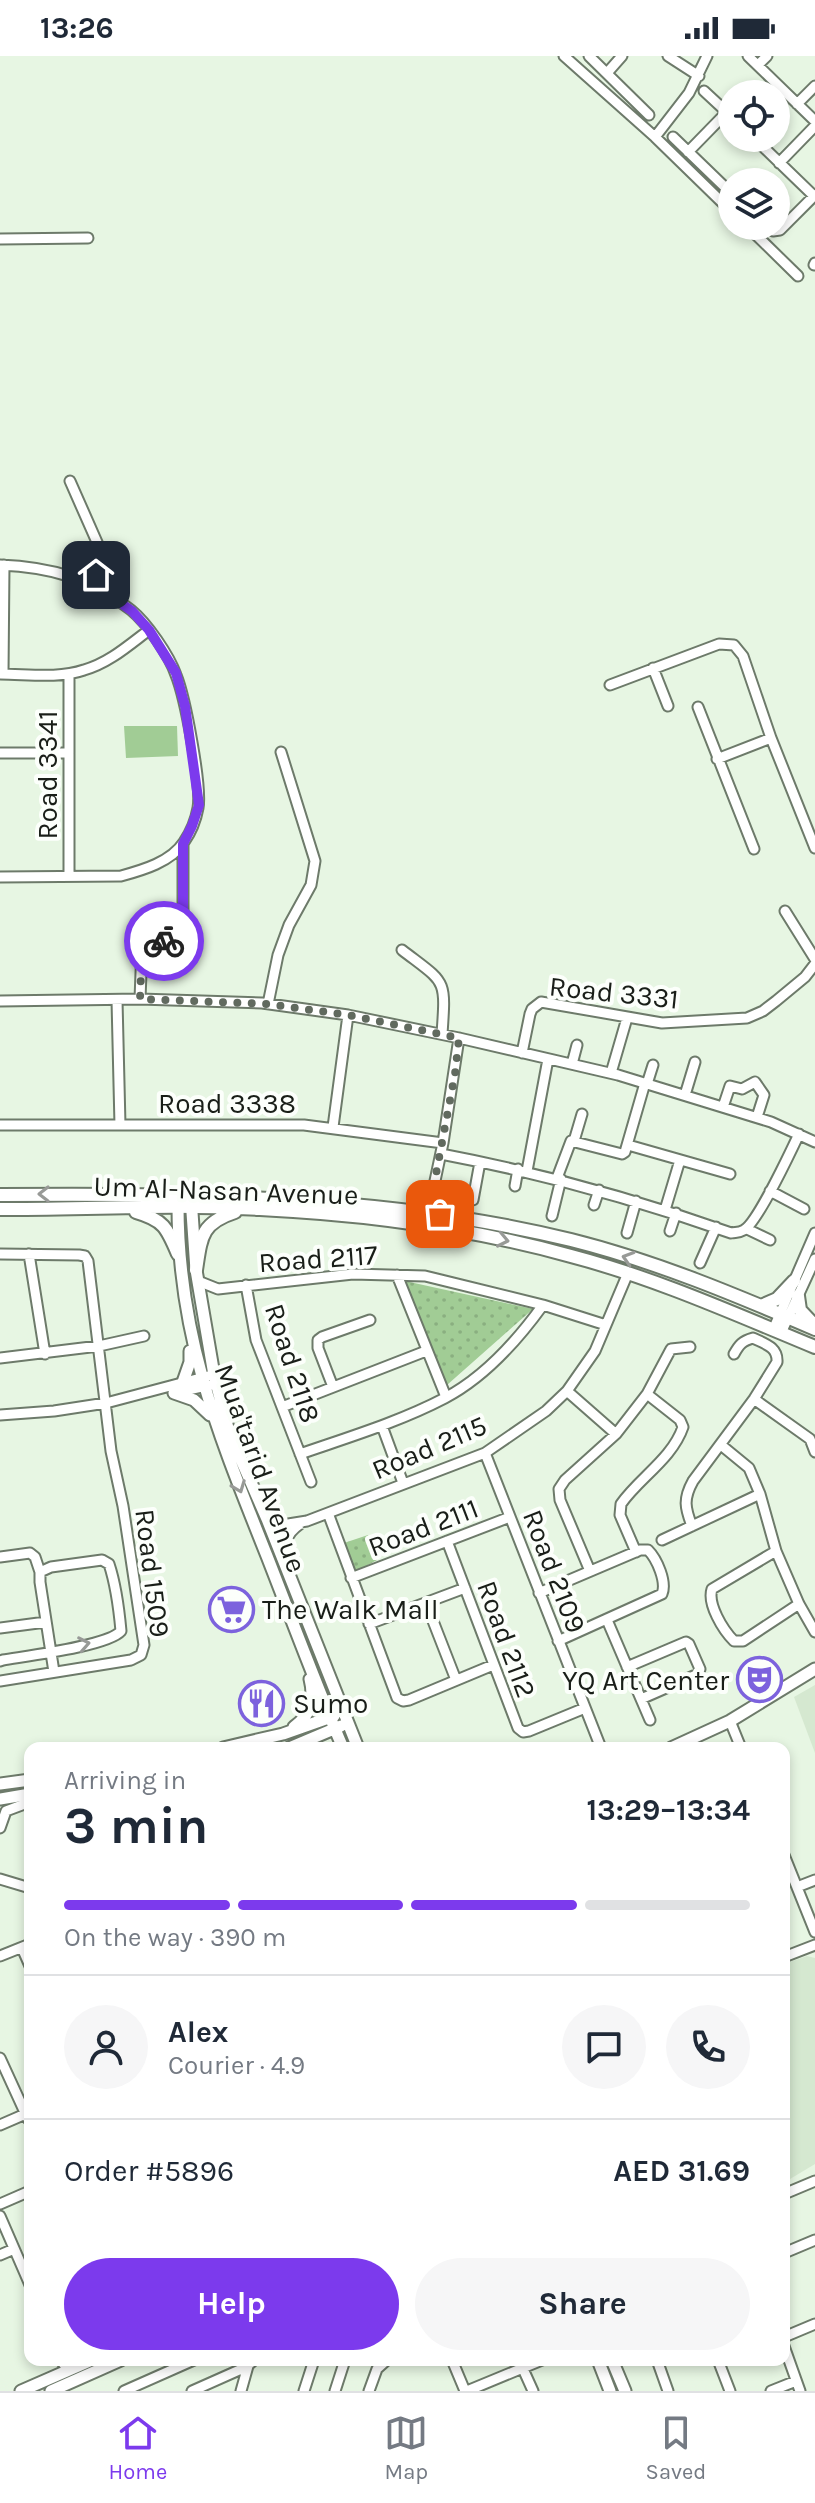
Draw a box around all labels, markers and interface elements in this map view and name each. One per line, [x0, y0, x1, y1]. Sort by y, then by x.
text: 13:26 [40, 10, 114, 46]
map controls [718, 80, 790, 240]
button: locate [718, 80, 790, 152]
button: layers [718, 168, 790, 240]
pin [62, 541, 130, 609]
icon: home [74, 553, 118, 597]
street label: Road 3341 [31, 710, 64, 840]
courier [124, 901, 204, 981]
icon: bike [142, 919, 186, 963]
street label: Road 3331 [548, 969, 680, 1016]
street label: Road 3338 [158, 1087, 296, 1120]
street label: Um Al-Nasan Avenue [93, 1169, 359, 1212]
pin [406, 1180, 474, 1248]
one-way arrow [37, 1186, 50, 1203]
icon: bag [418, 1192, 462, 1236]
one-way arrow [496, 1230, 509, 1247]
street label: Road 2117 [258, 1238, 379, 1279]
one-way arrow [622, 1251, 636, 1267]
street label: Road 2118 [258, 1300, 327, 1427]
street label: Mua'tarid Avenue [207, 1359, 314, 1577]
street label: Road 2115 [367, 1409, 492, 1486]
one-way arrow [229, 1479, 246, 1493]
street label: Road 2111 [364, 1491, 483, 1563]
street label: Road 2109 [516, 1505, 593, 1638]
street label: Road 1509 [128, 1507, 177, 1639]
street label: Road 2112 [470, 1576, 543, 1702]
supermarket icon: The Walk Mall [207, 1585, 255, 1633]
place label: The Walk Mall [262, 1593, 439, 1626]
one-way arrow [78, 1637, 91, 1654]
theatre icon: YQ Art Center [736, 1656, 784, 1704]
place label: YQ Art Center [562, 1664, 730, 1697]
restaurant icon: Sumo [238, 1679, 286, 1727]
place label: Sumo [293, 1687, 368, 1720]
text: Arriving in [64, 1765, 186, 1796]
text: 13:29–13:34 [586, 1792, 750, 1828]
text: 3 min [64, 1795, 208, 1856]
text: On the way · 390 m [64, 1922, 286, 1953]
button: person [64, 2005, 148, 2089]
button: chat [562, 2005, 646, 2089]
button: phone [666, 2005, 750, 2089]
text: Alex [168, 2014, 228, 2050]
text: Courier · 4.9 [168, 2050, 305, 2081]
text: Order #5896 [64, 2153, 234, 2189]
text: AED 31.69 [613, 2153, 750, 2189]
button: Help [64, 2258, 399, 2350]
button: Share [415, 2258, 750, 2350]
tab: Home [109, 2411, 167, 2485]
tab: Map [384, 2411, 428, 2485]
tab: Saved [646, 2411, 706, 2485]

